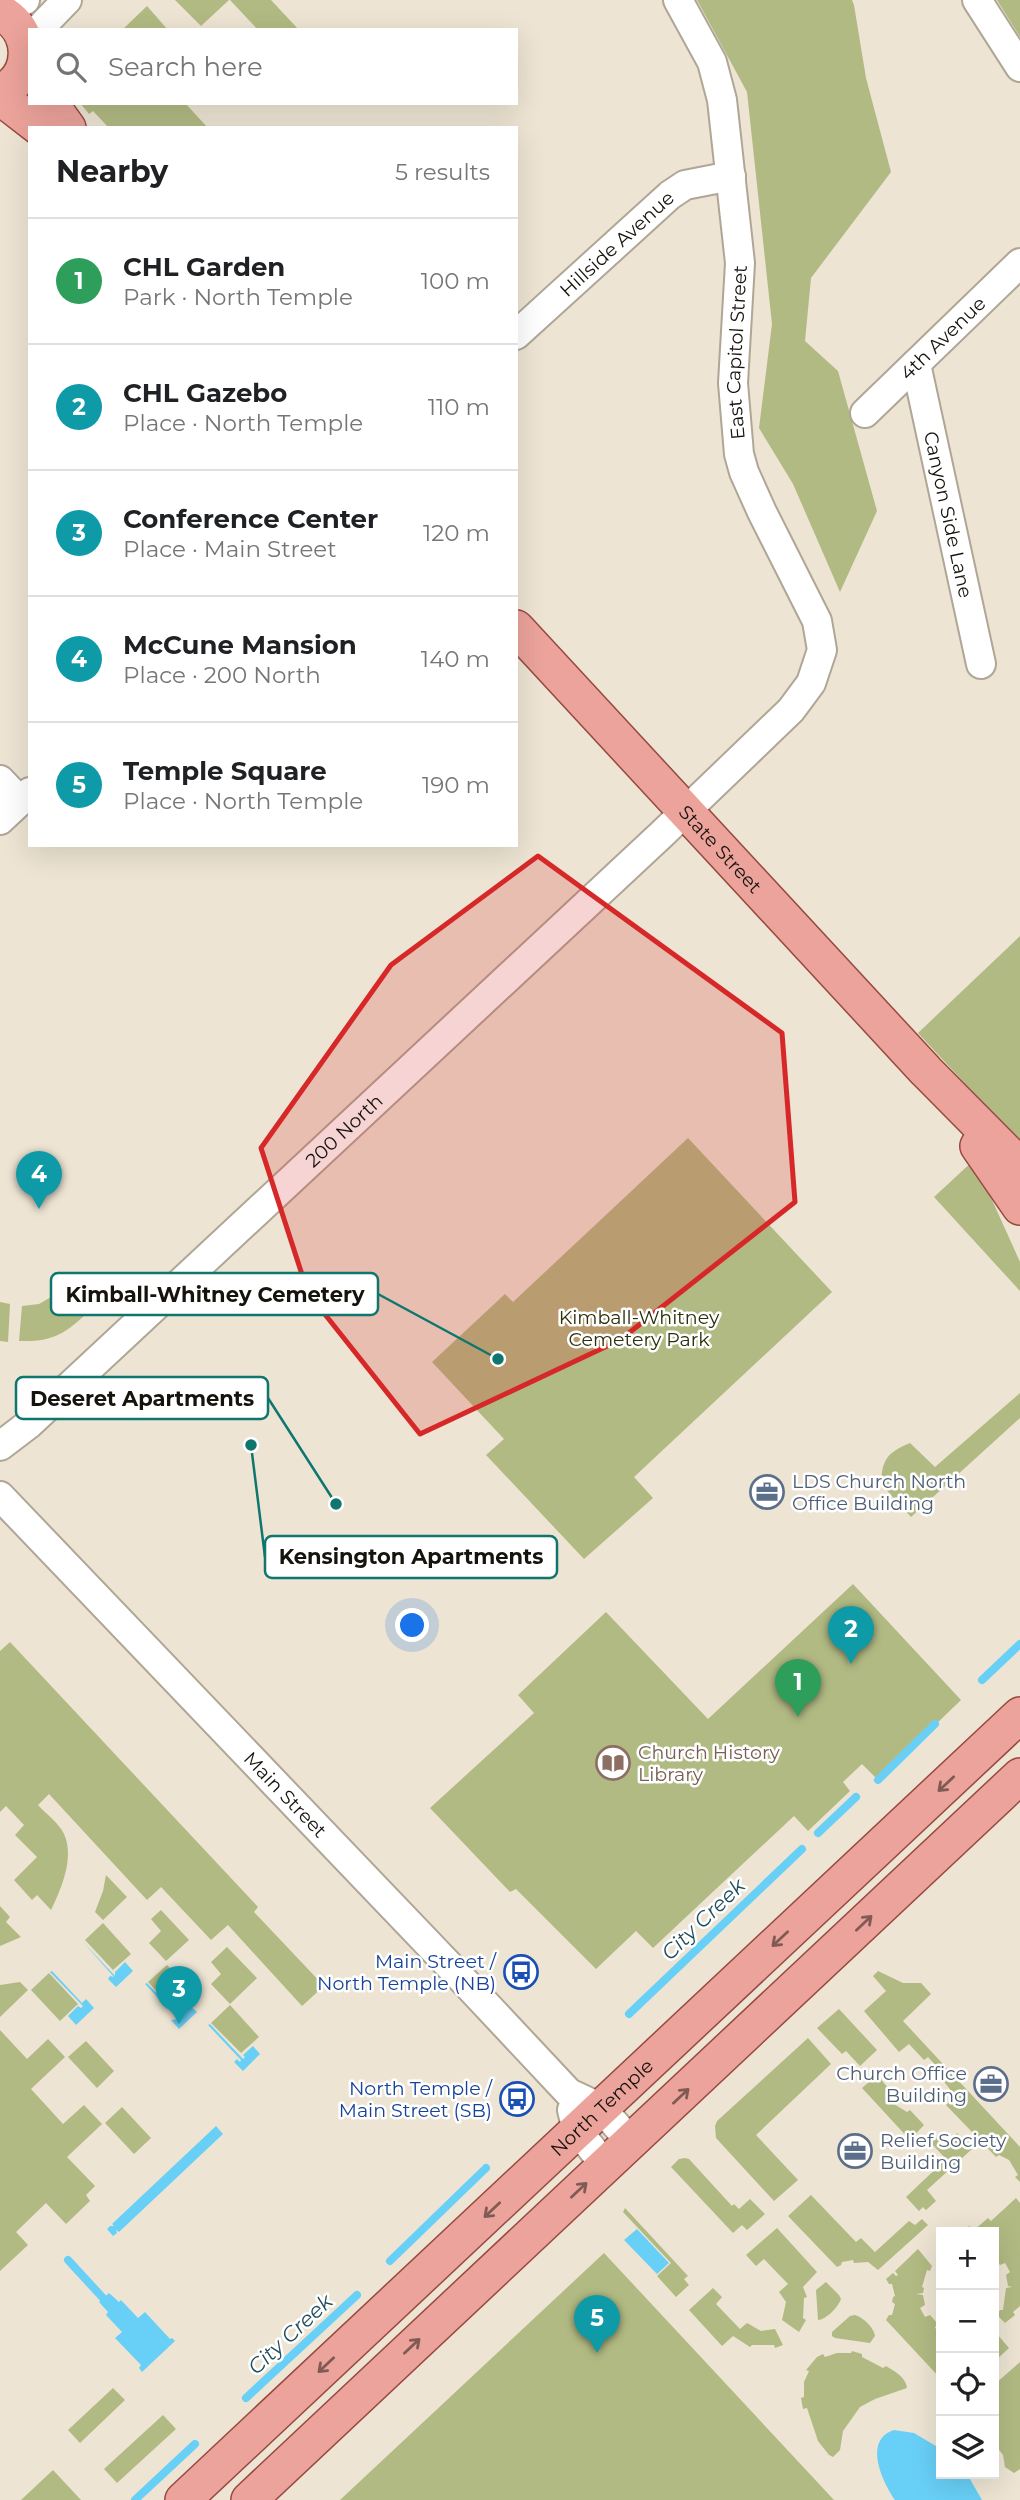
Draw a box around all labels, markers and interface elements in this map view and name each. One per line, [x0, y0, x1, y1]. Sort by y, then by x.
search box [28, 28, 518, 105]
icon: search [52, 48, 90, 86]
text: Search here [108, 51, 263, 83]
text: Nearby [56, 153, 168, 190]
text: 5 results [395, 158, 490, 186]
street label: Hillside Avenue [555, 186, 679, 301]
text: CHL Garden [123, 251, 285, 283]
street label: East Capitol Street [721, 264, 751, 441]
text: 1 [74, 267, 84, 295]
text: 100 m [421, 267, 490, 295]
text: Park · North Temple [123, 283, 353, 311]
street label: 4th Avenue [895, 291, 990, 384]
text: CHL Gazebo [123, 377, 287, 409]
text: 2 [72, 393, 86, 421]
text: 110 m [428, 393, 490, 421]
text: Place · North Temple [123, 409, 363, 437]
street label: Canyon Side Lane [919, 429, 978, 600]
text: Conference Center [123, 503, 378, 535]
text: 3 [72, 519, 86, 547]
text: 120 m [423, 519, 490, 547]
text: Place · Main Street [123, 535, 337, 563]
text: McCune Mansion [123, 629, 357, 661]
text: 4 [71, 645, 87, 673]
text: 140 m [421, 645, 490, 673]
text: Place · 200 North [123, 661, 321, 689]
text: Temple Square [123, 755, 327, 787]
text: 5 [72, 771, 86, 799]
text: 190 m [422, 771, 490, 799]
text: Place · North Temple [123, 787, 363, 815]
street label: State Street [674, 800, 767, 898]
street label: 200 North [301, 1089, 387, 1172]
pin: 4 [16, 1151, 62, 1209]
callout: Kimball-Whitney Cemetery [51, 1273, 378, 1315]
text: Kimball-Whitney Cemetery [65, 1282, 365, 1307]
park label: Kimball-Whitney Cemetery Park [559, 1306, 720, 1351]
callout: Deseret Apartments [16, 1377, 268, 1419]
text: Deseret Apartments [30, 1386, 254, 1411]
place label: LDS Church North Office Building [792, 1470, 966, 1515]
office icon: LDS Church North Office Building [748, 1473, 786, 1511]
callout: Kensington Apartments [265, 1536, 557, 1578]
text: Kensington Apartments [279, 1544, 543, 1569]
pin: 2 [828, 1606, 874, 1664]
your location [395, 1608, 429, 1642]
pin: 1 [775, 1659, 821, 1717]
place label: Church History Library [638, 1741, 780, 1786]
library icon: Church History Library [594, 1744, 632, 1782]
street label: Main Street [239, 1747, 332, 1842]
one-way arrow [938, 1775, 955, 1792]
water label: City Creek [656, 1872, 751, 1965]
one-way arrow [855, 1914, 872, 1931]
one-way arrow [772, 1931, 789, 1948]
place label: Main Street / North Temple (NB) [317, 1950, 498, 1995]
bus stop icon: Main Street / North Temple (NB) [502, 1953, 540, 1991]
pin: 3 [156, 1966, 202, 2024]
street label: North Temple [546, 2054, 658, 2161]
place label: Church Office Building [836, 2062, 967, 2107]
office icon: Church Office Building [972, 2065, 1010, 2103]
place label: North Temple / Main Street (SB) [339, 2077, 494, 2122]
bus stop icon: North Temple / Main Street (SB) [498, 2080, 536, 2118]
one-way arrow [672, 2087, 689, 2104]
place label: Relief Society Building [880, 2129, 1007, 2174]
office icon: Relief Society Building [836, 2132, 874, 2170]
one-way arrow [570, 2181, 587, 2198]
one-way arrow [484, 2201, 501, 2218]
map controls [936, 2227, 999, 2479]
button: + [936, 2227, 999, 2290]
water label: City Creek [243, 2287, 339, 2379]
button: − [936, 2290, 999, 2353]
pin: 5 [574, 2295, 620, 2353]
one-way arrow [403, 2338, 420, 2355]
button: locate [936, 2353, 999, 2416]
one-way arrow [318, 2357, 335, 2374]
button: layers [936, 2416, 999, 2479]

